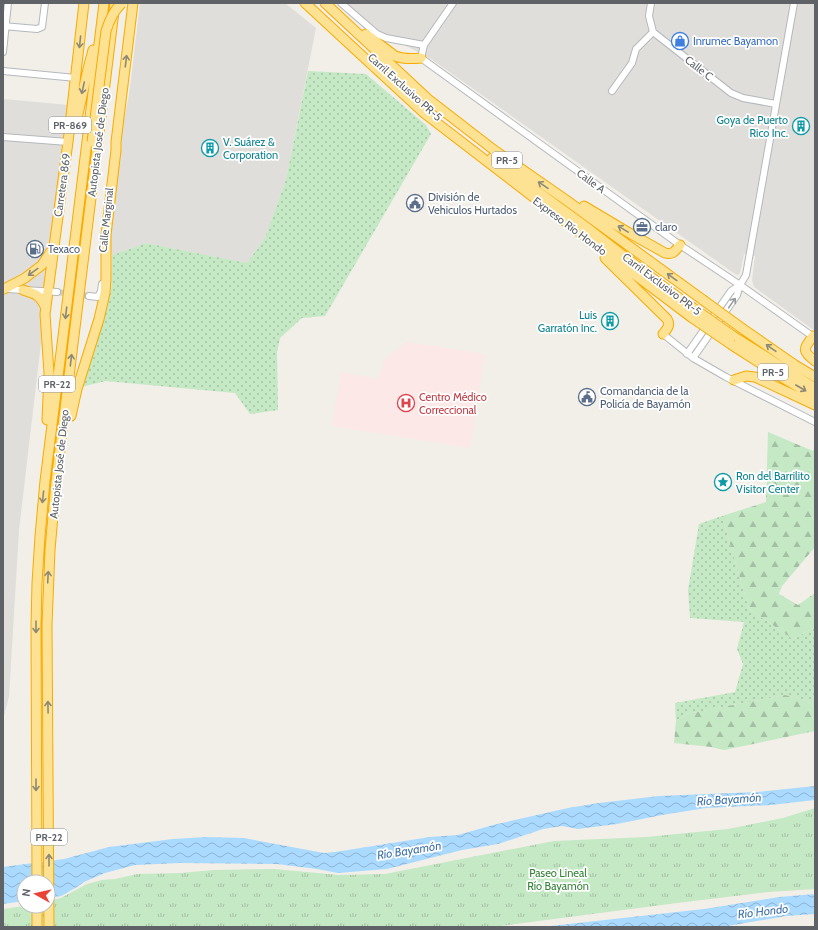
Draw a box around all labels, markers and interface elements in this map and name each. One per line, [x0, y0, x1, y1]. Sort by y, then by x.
shop icon: Inrumec Bayamon [670, 31, 690, 51]
place label: Inrumec Bayamon [693, 34, 778, 48]
one-way arrow [76, 35, 84, 48]
street label: Carril Exclusivo PR-5 [365, 50, 445, 124]
street label: Calle C [682, 53, 716, 84]
one-way arrow [122, 55, 130, 68]
one-way arrow [79, 82, 87, 95]
street label: Autopista José de Diego [84, 87, 112, 197]
place label: Goya de Puerto Rico Inc. [716, 113, 788, 140]
building icon: Goya de Puerto Rico Inc. [791, 116, 811, 136]
road number: PR-869 [49, 117, 91, 133]
place label: V. Suárez & Corporation [223, 135, 278, 162]
building icon: V. Suárez & Corporation [200, 138, 220, 158]
street label: Carretera 869 [51, 152, 73, 218]
road number: PR-5 [492, 152, 522, 168]
street label: Calle A [574, 166, 608, 196]
one-way arrow [538, 181, 549, 189]
street label: Calle Marginal [96, 187, 116, 253]
place label: División de Vehiculos Hurtados [428, 190, 517, 217]
public building icon: División de Vehiculos Hurtados [405, 193, 425, 213]
street label: Expreso Río Hondo [530, 194, 610, 258]
office icon: claro [632, 217, 652, 237]
place label: claro [655, 220, 677, 234]
one-way arrow [617, 225, 629, 233]
fuel station icon: Texaco [25, 239, 45, 259]
place label: Texaco [48, 242, 80, 256]
street label: Carril Exclusivo PR-5 [620, 250, 704, 318]
one-way arrow [27, 268, 38, 276]
one-way arrow [667, 273, 678, 281]
one-way arrow [728, 298, 736, 309]
one-way arrow [62, 306, 70, 319]
place label: Luis Garratón Inc. [538, 308, 597, 335]
building icon: Luis Garratón Inc. [600, 311, 620, 331]
one-way arrow [765, 344, 776, 352]
one-way arrow [67, 354, 75, 367]
road number: PR-5 [758, 364, 788, 380]
road number: PR-22 [39, 376, 75, 392]
place label: Comandancia de la Policía de Bayamón [600, 384, 691, 411]
one-way arrow [795, 385, 807, 393]
public building icon: Comandancia de la Policía de Bayamón [577, 387, 597, 407]
place label: Centro Médico Correccional [419, 390, 487, 417]
hospital icon: Centro Médico Correccional [396, 393, 416, 413]
street label: Autopista José de Diego [46, 409, 72, 519]
place label: Ron del Barrilito Visitor Center [736, 469, 810, 496]
place icon: Ron del Barrilito Visitor Center [713, 472, 733, 492]
one-way arrow [40, 490, 47, 503]
one-way arrow [45, 571, 52, 584]
one-way arrow [32, 620, 40, 633]
one-way arrow [44, 701, 52, 714]
one-way arrow [32, 778, 40, 791]
water label: Río Bayamón [696, 789, 762, 809]
road number: PR-22 [31, 829, 67, 845]
water label: Río Bayamón [376, 838, 442, 862]
one-way arrow [45, 854, 53, 867]
park label: Paseo Lineal Río Bayamón [527, 866, 589, 893]
north arrow [16, 874, 56, 914]
text: N [19, 888, 34, 897]
water label: Río Hondo [737, 900, 789, 922]

